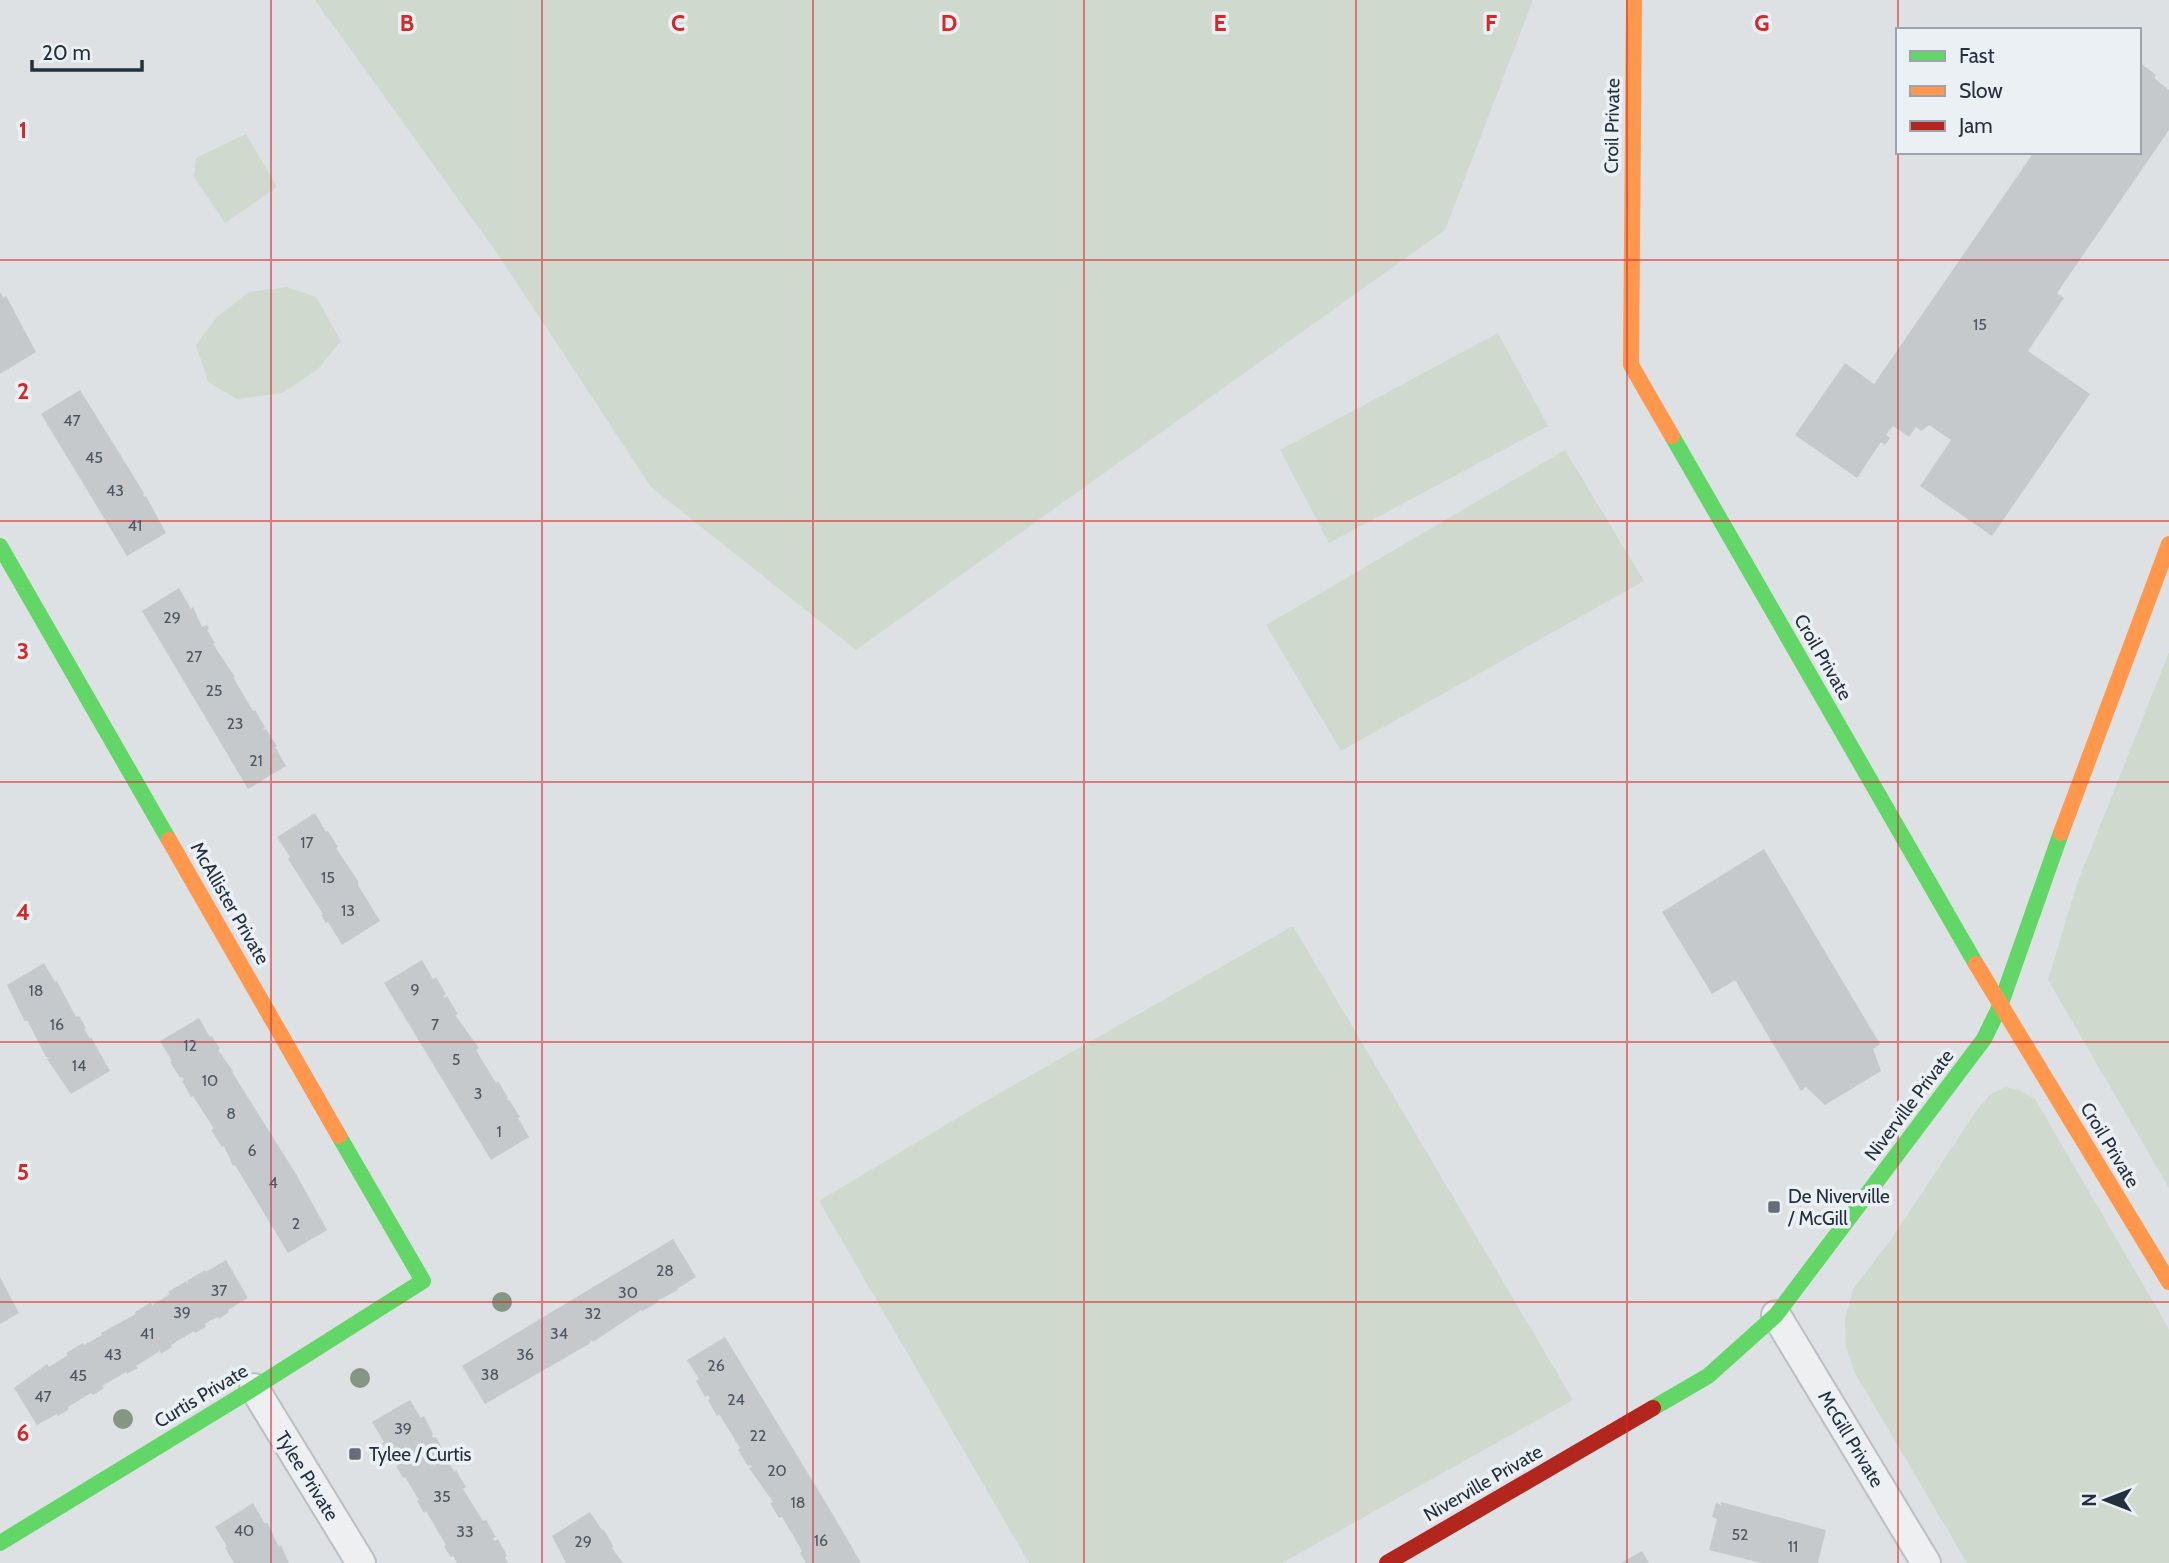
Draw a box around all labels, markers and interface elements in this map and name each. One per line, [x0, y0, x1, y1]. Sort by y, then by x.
text: B [400, 9, 414, 37]
text: C [671, 9, 685, 37]
text: D [941, 9, 957, 37]
text: E [1213, 9, 1227, 37]
text: F [1485, 9, 1497, 37]
text: G [1754, 9, 1770, 37]
scale bar [32, 28, 142, 72]
legend [1896, 28, 2141, 154]
text: 20 m [42, 40, 91, 65]
text: Fast [1959, 43, 1995, 68]
street label: Croil Private [1600, 78, 1624, 174]
text: Slow [1959, 78, 2003, 103]
text: Jam [1958, 113, 1993, 138]
text: 1 [19, 116, 27, 144]
house number: 15 [1973, 315, 1987, 334]
text: 2 [17, 377, 29, 405]
house number: 47 [63, 411, 81, 430]
house number: 45 [85, 448, 103, 467]
house number: 43 [106, 481, 124, 500]
house number: 41 [128, 516, 142, 535]
house number: 29 [163, 608, 181, 627]
street label: Croil Private [1789, 610, 1857, 704]
text: 3 [17, 637, 29, 665]
house number: 27 [186, 647, 202, 666]
house number: 25 [205, 681, 223, 700]
house number: 23 [226, 714, 244, 733]
house number: 21 [249, 751, 263, 770]
house number: 17 [300, 833, 314, 852]
street label: McAllister Private [186, 838, 274, 969]
house number: 15 [321, 868, 335, 887]
text: 4 [16, 898, 30, 926]
house number: 13 [341, 901, 355, 920]
house number: 9 [410, 980, 420, 999]
house number: 18 [29, 981, 43, 1000]
house number: 16 [50, 1015, 64, 1034]
house number: 7 [431, 1015, 439, 1034]
house number: 12 [183, 1036, 197, 1055]
street label: Niverville Private [1860, 1045, 1958, 1165]
house number: 5 [452, 1050, 460, 1069]
house number: 14 [72, 1056, 86, 1075]
house number: 10 [202, 1071, 218, 1090]
house number: 3 [474, 1084, 482, 1103]
street label: Croil Private [2076, 1098, 2145, 1192]
house number: 8 [226, 1104, 236, 1123]
house number: 1 [496, 1122, 502, 1141]
house number: 6 [247, 1141, 257, 1160]
text: 5 [17, 1158, 29, 1186]
house number: 4 [268, 1173, 278, 1192]
place label: De Niverville / McGill [1787, 1185, 1890, 1230]
marker: De Niverville / McGill [1766, 1199, 1782, 1215]
house number: 2 [292, 1214, 300, 1233]
house number: 28 [656, 1261, 674, 1280]
house number: 37 [211, 1281, 227, 1300]
house number: 30 [618, 1283, 638, 1302]
house number: 39 [173, 1303, 191, 1322]
house number: 32 [584, 1304, 602, 1323]
house number: 41 [140, 1324, 154, 1343]
house number: 34 [550, 1324, 568, 1343]
house number: 43 [104, 1345, 122, 1364]
house number: 36 [516, 1345, 534, 1364]
house number: 26 [707, 1356, 725, 1375]
street label: Curtis Private [150, 1359, 252, 1433]
house number: 38 [481, 1365, 499, 1384]
house number: 45 [69, 1366, 87, 1385]
house number: 47 [34, 1387, 52, 1406]
street label: McGill Private [1813, 1387, 1889, 1492]
house number: 24 [727, 1390, 745, 1409]
text: 6 [17, 1419, 29, 1447]
house number: 39 [394, 1419, 412, 1438]
house number: 22 [750, 1426, 766, 1445]
street label: Tylee Private [270, 1427, 344, 1525]
street label: Niverville Private [1419, 1440, 1547, 1526]
place label: Tylee / Curtis [369, 1443, 471, 1466]
marker: Tylee / Curtis [347, 1446, 363, 1462]
house number: 20 [767, 1461, 787, 1480]
north arrow [2071, 1465, 2141, 1535]
house number: 35 [433, 1487, 451, 1506]
house number: 18 [791, 1493, 805, 1512]
text: N [2078, 1493, 2101, 1507]
house number: 40 [234, 1521, 254, 1540]
house number: 33 [456, 1522, 474, 1541]
house number: 52 [1731, 1525, 1749, 1544]
house number: 16 [814, 1531, 828, 1550]
house number: 29 [574, 1532, 592, 1551]
house number: 11 [1788, 1537, 1798, 1556]

